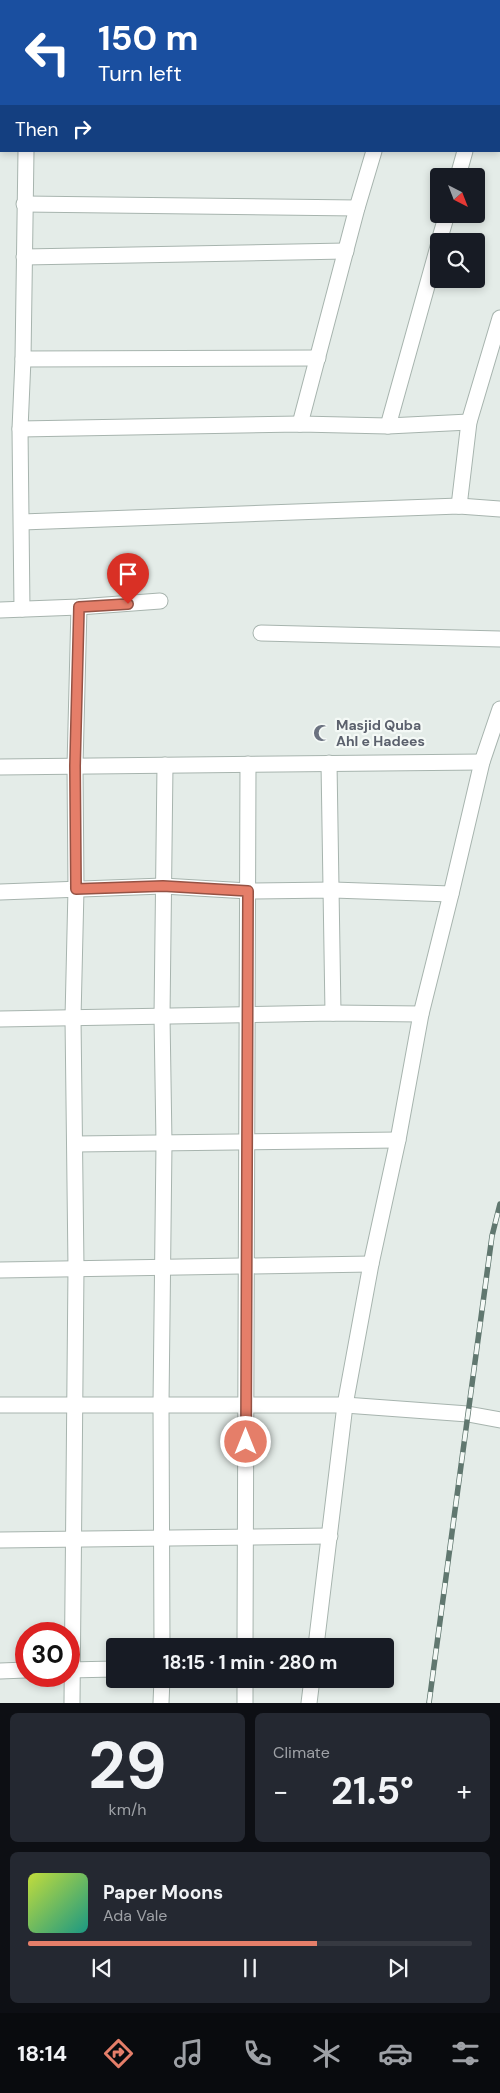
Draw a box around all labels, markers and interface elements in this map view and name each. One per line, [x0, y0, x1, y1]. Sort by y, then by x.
text: 150 m [98, 15, 198, 61]
icon: left [15, 20, 80, 85]
text: Turn left [98, 59, 182, 88]
icon: right [68, 115, 96, 143]
text: Then [15, 117, 58, 142]
north arrow [430, 168, 485, 222]
map controls [430, 168, 485, 288]
button: search [430, 233, 485, 288]
pin [107, 553, 149, 604]
icon: arrive [114, 560, 142, 588]
place label: Masjid Quba Ahl e Hadees [336, 716, 425, 750]
mosque icon: Masjid Quba Ahl e Hadees [312, 723, 332, 743]
position arrow [219, 1415, 271, 1467]
speed limit sign: 30 [15, 1622, 80, 1687]
text: 18:15 · 1 min · 280 m [163, 1650, 337, 1675]
text: 29 [88, 1724, 167, 1808]
text: Climate [273, 1742, 330, 1763]
text: 21.5° [331, 1766, 414, 1816]
text: − [273, 1773, 288, 1810]
text: + [457, 1773, 472, 1810]
text: km/h [109, 1799, 146, 1820]
text: Paper Moons [103, 1880, 223, 1905]
text: Ada Vale [103, 1905, 167, 1926]
icon: previous [88, 1954, 116, 1982]
icon: pause [236, 1954, 264, 1982]
icon: next [384, 1954, 412, 1982]
icon: directions [101, 2036, 136, 2071]
icon: music [171, 2036, 206, 2071]
icon: phone [240, 2036, 275, 2071]
icon: climate [309, 2036, 344, 2071]
icon: car [378, 2036, 413, 2071]
icon: filters [448, 2036, 483, 2071]
text: 18:14 [17, 2039, 67, 2068]

